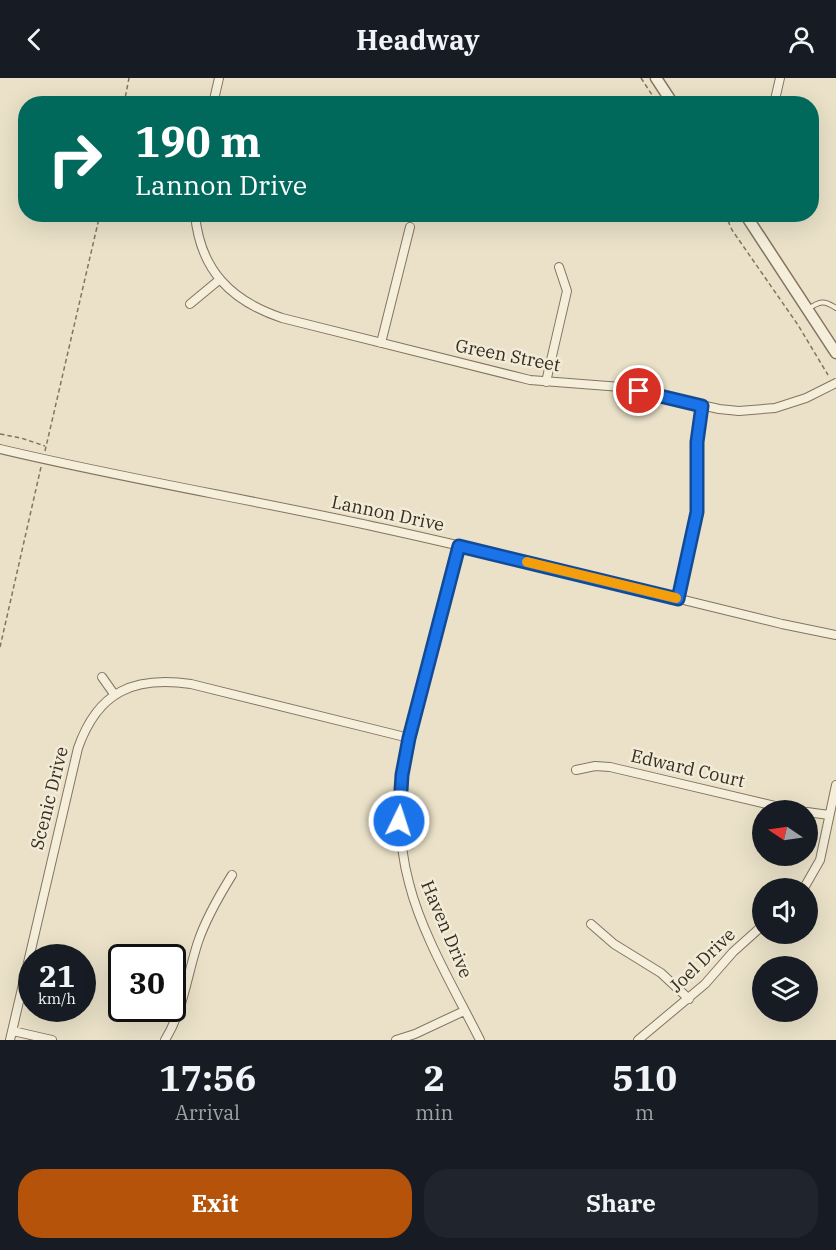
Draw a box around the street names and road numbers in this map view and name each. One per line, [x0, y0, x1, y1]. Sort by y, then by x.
street label: Green Street [454, 334, 562, 376]
street label: Lannon Drive [329, 490, 447, 536]
street label: Scenic Drive [25, 744, 73, 852]
street label: Edward Court [629, 744, 747, 792]
street label: Haven Drive [416, 877, 478, 981]
street label: Joel Drive [664, 923, 740, 997]

